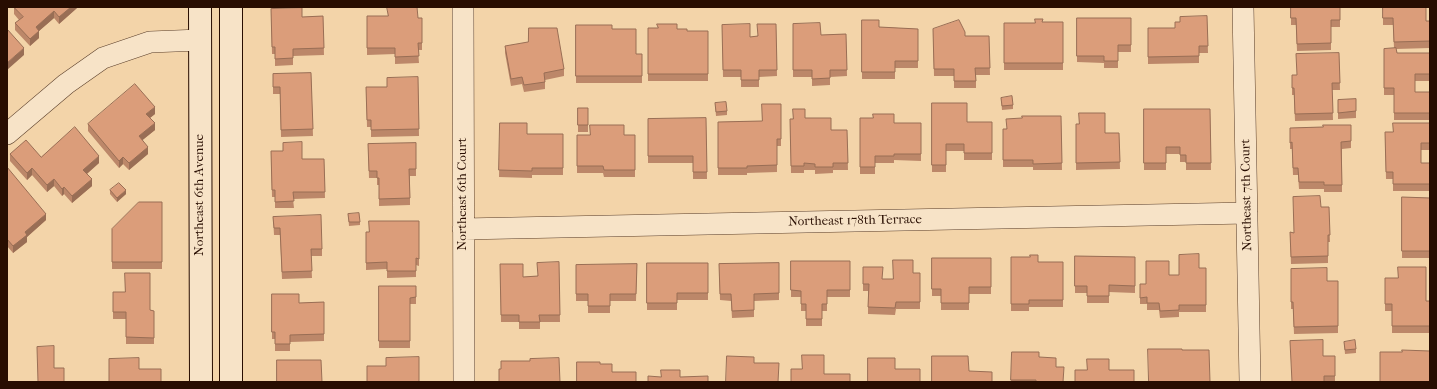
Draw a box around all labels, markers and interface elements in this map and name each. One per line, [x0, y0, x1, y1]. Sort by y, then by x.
street label: Northeast 6th Avenue [192, 134, 208, 256]
street label: Northeast 6th Court [455, 138, 471, 250]
street label: Northeast 7th Court [1238, 139, 1256, 251]
street label: Northeast 178th Terrace [788, 212, 922, 230]

